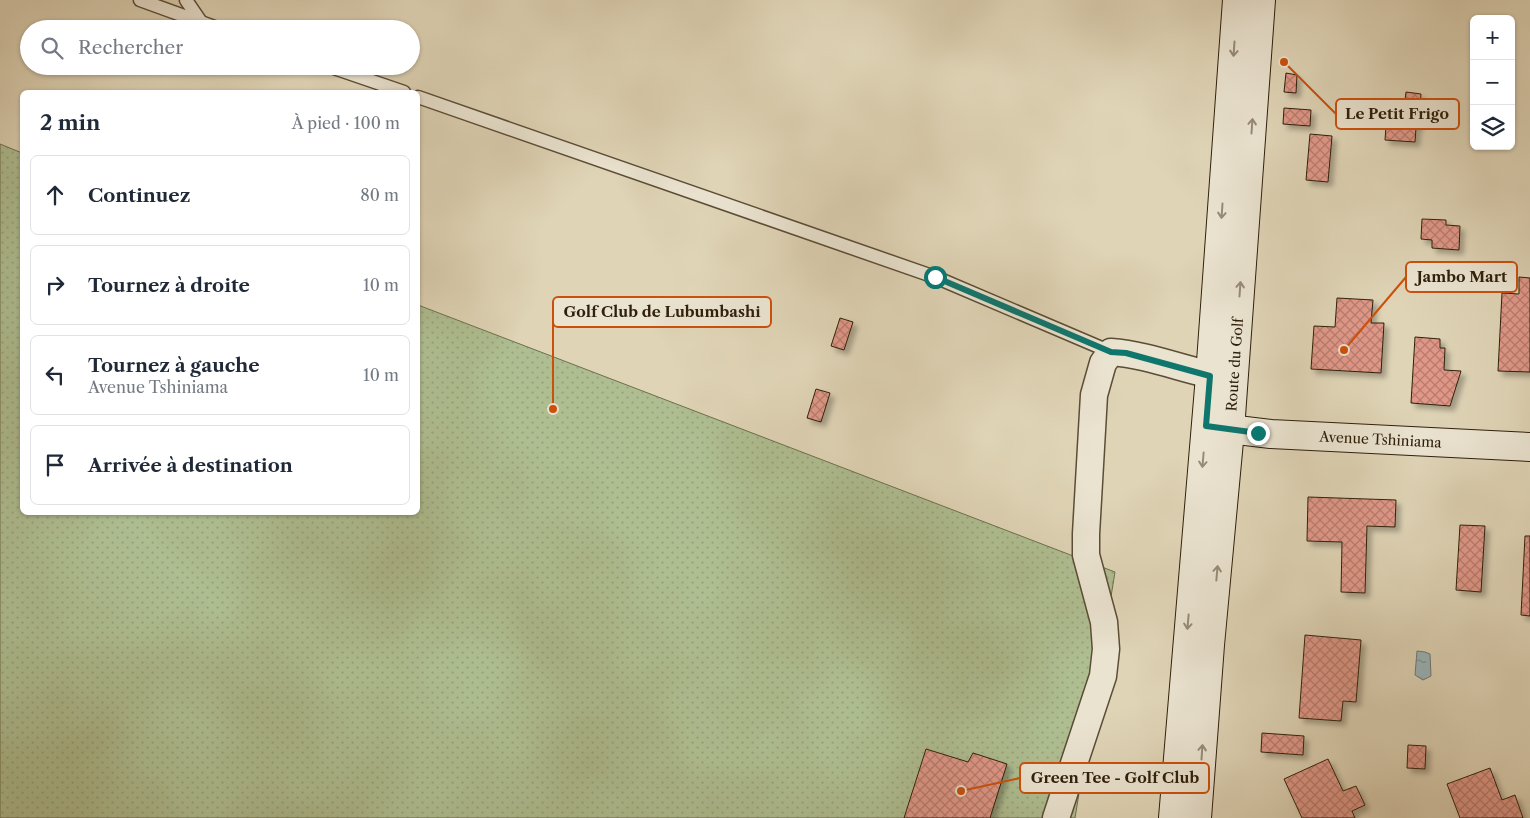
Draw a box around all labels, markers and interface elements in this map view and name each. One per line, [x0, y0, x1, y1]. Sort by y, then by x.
map controls [1470, 15, 1515, 150]
button: + [1470, 15, 1515, 60]
search box [20, 20, 420, 75]
icon: search [38, 34, 66, 62]
text: Rechercher [78, 36, 183, 59]
one-way arrow [1229, 40, 1238, 56]
button: − [1470, 60, 1515, 105]
callout: Le Petit Frigo [1336, 99, 1459, 129]
text: Le Petit Frigo [1345, 104, 1449, 123]
button: layers [1470, 105, 1515, 150]
text: 2 min [40, 110, 100, 135]
text: À pied · 100 m [292, 113, 400, 133]
one-way arrow [1248, 119, 1257, 135]
icon: ahead [41, 181, 69, 209]
text: Continuez [88, 184, 190, 207]
text: 80 m [360, 185, 399, 205]
one-way arrow [1217, 202, 1227, 218]
callout: Jambo Mart [1406, 262, 1517, 292]
route start [924, 266, 947, 289]
text: Jambo Mart [1414, 267, 1507, 286]
icon: right [41, 271, 69, 299]
text: Tournez à droite [88, 274, 250, 297]
text: 10 m [363, 275, 399, 295]
one-way arrow [1236, 281, 1245, 297]
callout: Golf Club de Lubumbashi [553, 297, 771, 327]
text: Golf Club de Lubumbashi [563, 302, 761, 321]
street label: Route du Golf [1222, 315, 1247, 412]
text: Tournez à gauche [88, 354, 260, 377]
icon: left [41, 361, 69, 389]
text: 10 m [363, 365, 399, 385]
text: Avenue Tshiniama [88, 377, 228, 397]
route end [1247, 422, 1270, 445]
street label: Avenue Tshiniama [1318, 427, 1443, 452]
icon: arrive [41, 451, 69, 479]
one-way arrow [1198, 452, 1208, 468]
text: Arrivée à destination [88, 454, 293, 477]
one-way arrow [1212, 565, 1222, 581]
one-way arrow [1184, 614, 1193, 630]
one-way arrow [1198, 744, 1207, 760]
callout: Green Tee - Golf Club [1020, 763, 1209, 793]
text: Green Tee - Golf Club [1031, 768, 1199, 787]

